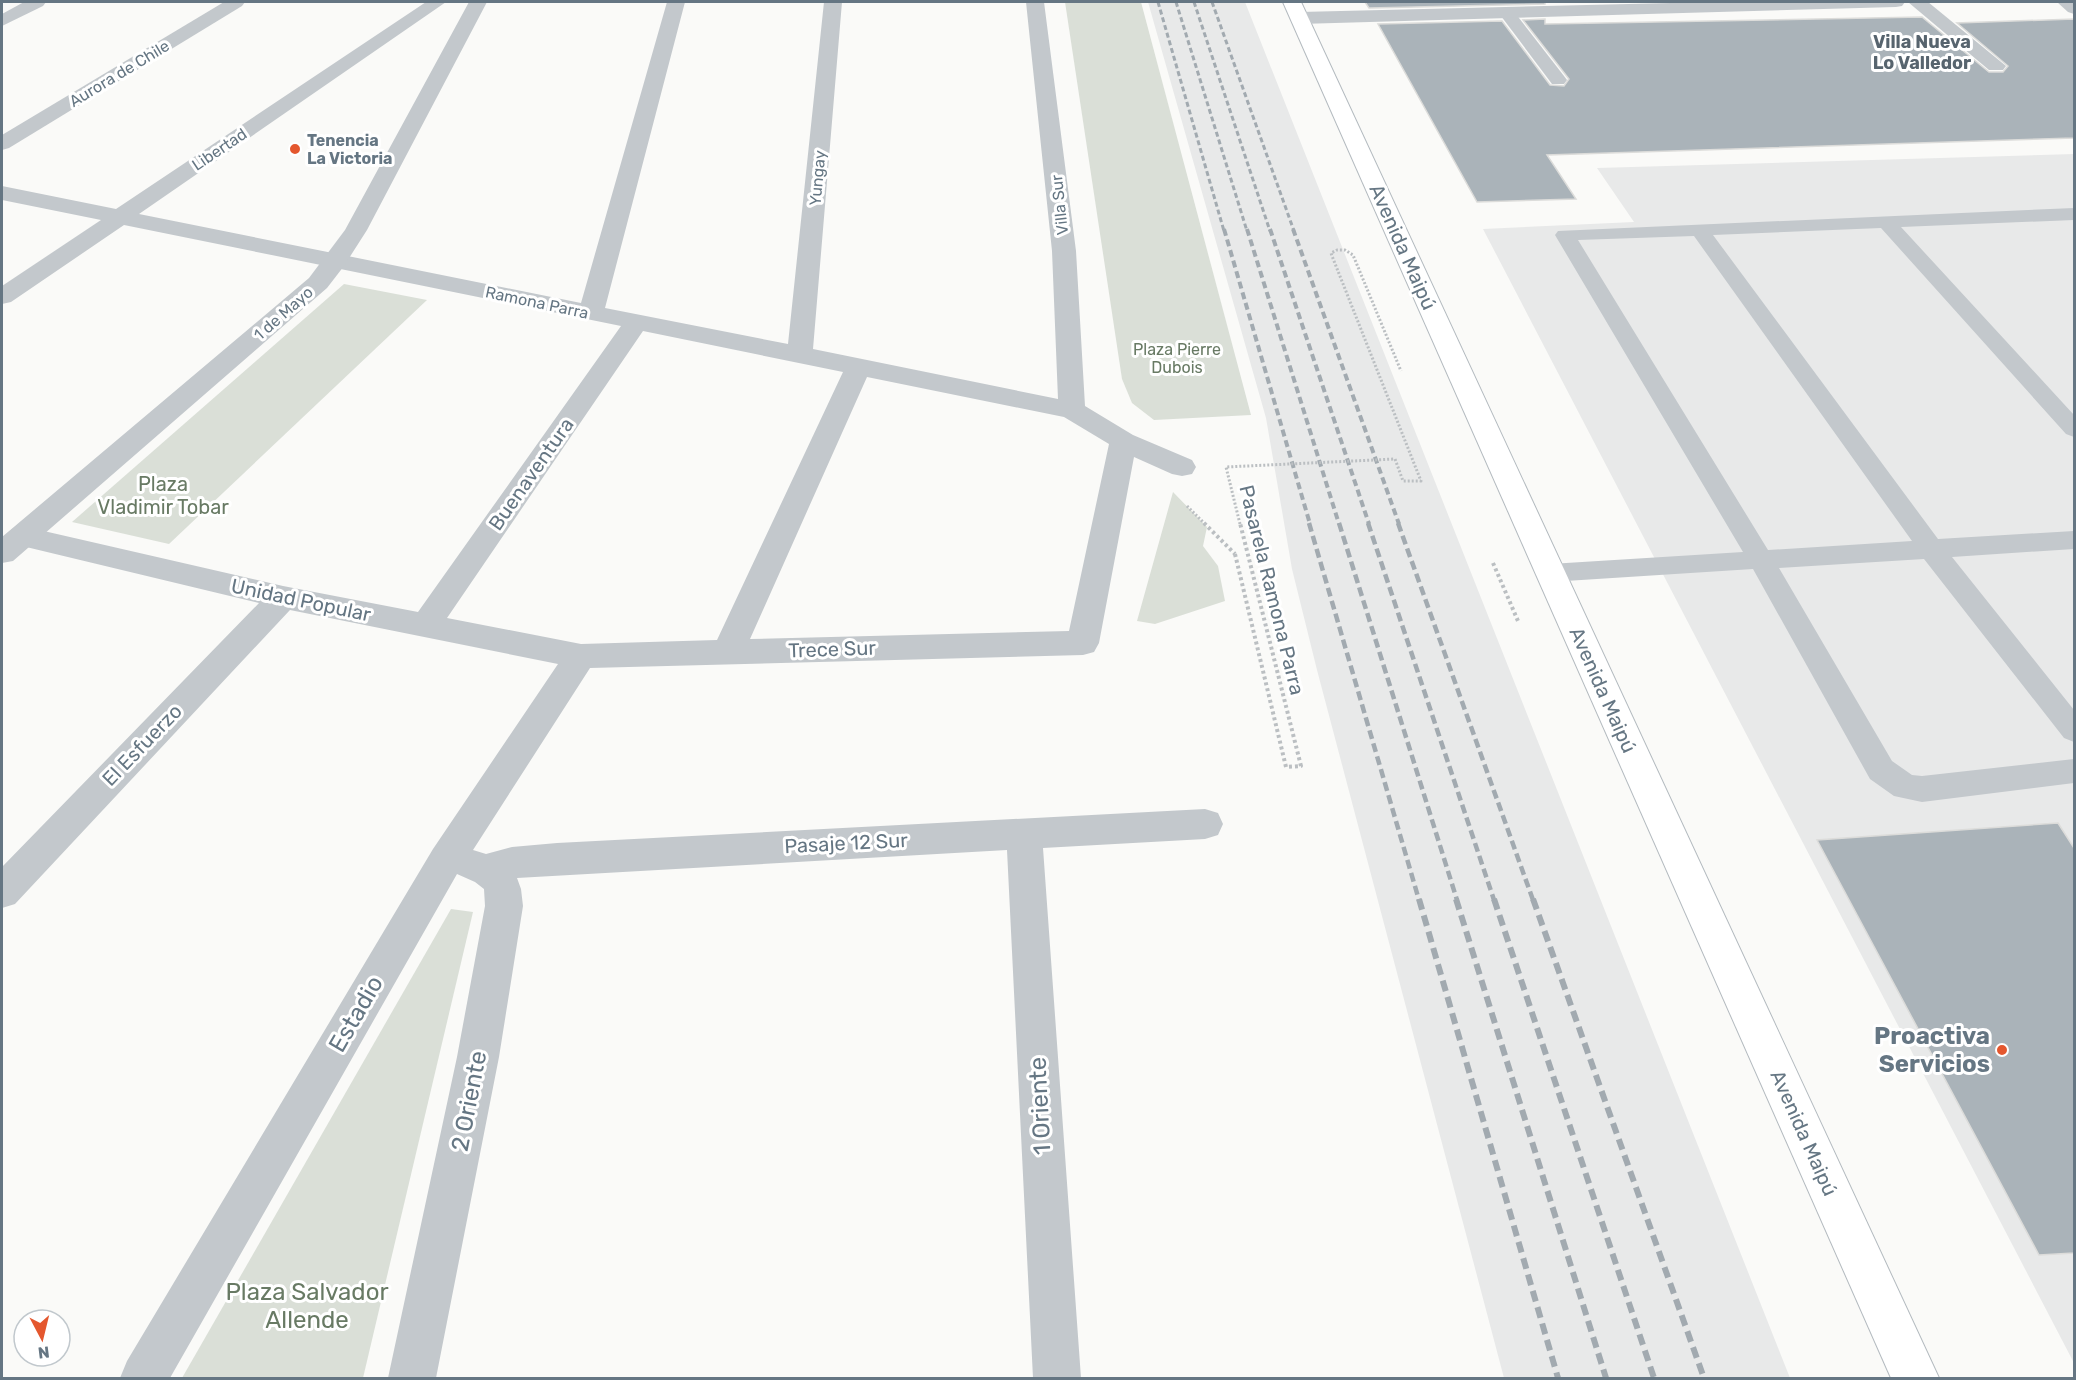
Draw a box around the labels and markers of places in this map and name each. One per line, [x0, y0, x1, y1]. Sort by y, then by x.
place label: Tenencia La Victoria [307, 131, 392, 168]
marker: Tenencia La Victoria [288, 142, 302, 156]
place label: Proactiva Servicios [1874, 1022, 1990, 1078]
marker: Proactiva Servicios [1995, 1043, 2009, 1057]

